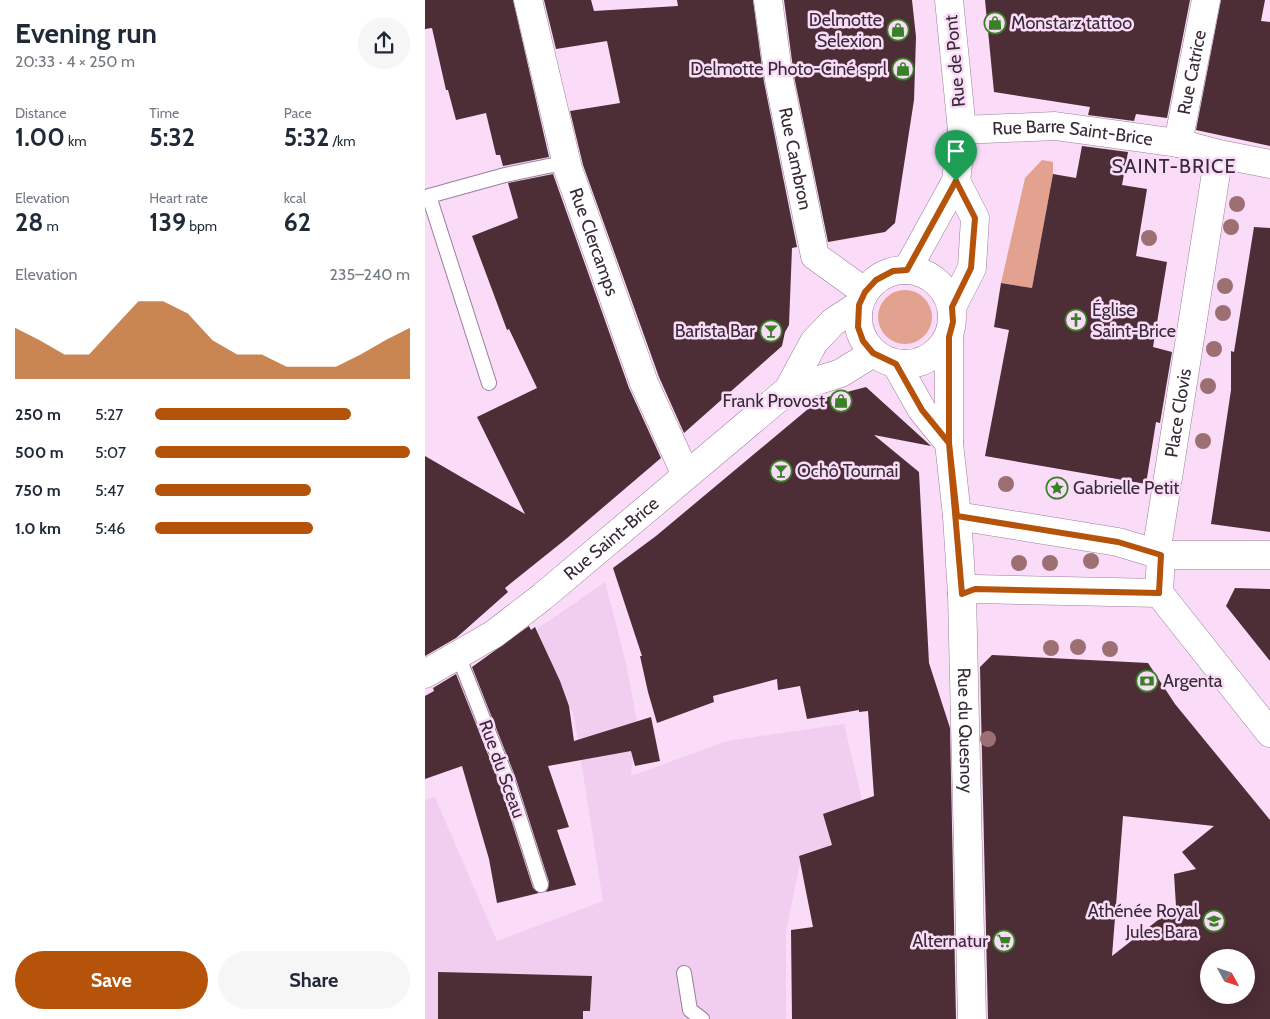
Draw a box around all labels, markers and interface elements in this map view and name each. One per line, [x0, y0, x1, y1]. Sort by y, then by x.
place label: Delmotte Selexion [809, 9, 882, 52]
shop icon: Monstarz tattoo [983, 11, 1007, 35]
place label: Monstarz tattoo [1011, 12, 1132, 34]
street label: Rue de Pont [940, 14, 970, 108]
text: Evening run [15, 16, 157, 50]
button: share [358, 17, 410, 69]
shop icon: Delmotte Selexion [886, 18, 910, 42]
street label: Rue Catrice [1173, 28, 1211, 117]
text: 20:33 · 4 × 250 m [15, 52, 135, 71]
shop icon: Delmotte Photo-Ciné sprl [891, 57, 915, 81]
place label: Delmotte Photo-Ciné sprl [690, 58, 888, 80]
text: Distance [15, 104, 67, 122]
text: Time [149, 104, 179, 122]
text: Pace [284, 104, 312, 122]
street label: Rue Cambron [774, 105, 816, 212]
street label: Rue Barre Saint-Brice [992, 115, 1154, 150]
text: 1.00 [15, 122, 65, 152]
text: 5:32 [149, 122, 195, 152]
text: 5:32 [284, 122, 329, 152]
pin [935, 130, 977, 181]
text: km [65, 132, 87, 150]
text: /km [329, 132, 356, 150]
icon: arrive [942, 137, 970, 165]
district label: SAINT-BRICE [1111, 154, 1237, 178]
street label: Rue Clercamps [565, 185, 623, 299]
text: Elevation [15, 189, 70, 207]
text: Heart rate [149, 189, 208, 207]
text: kcal [284, 189, 306, 207]
text: 28 [15, 207, 43, 237]
text: 139 [149, 207, 186, 237]
text: 62 [284, 207, 311, 237]
text: m [43, 217, 59, 235]
text: bpm [186, 217, 217, 235]
text: Elevation [15, 265, 78, 284]
text: 235–240 m [329, 265, 410, 284]
place label: Église Saint-Brice [1092, 299, 1176, 342]
church icon: Église Saint-Brice [1064, 308, 1088, 332]
bar icon: Barista Bar [759, 319, 783, 343]
place label: Barista Bar [675, 320, 755, 342]
street label: Place Clovis [1160, 367, 1196, 459]
shop icon: Frank Provost [829, 389, 853, 413]
place label: Frank Provost [723, 390, 825, 412]
text: 250 m [15, 405, 61, 424]
text: 5:27 [95, 405, 123, 424]
text: 500 m [15, 443, 64, 462]
text: 5:07 [95, 443, 126, 462]
bar icon: Ochô Tournai [769, 459, 793, 483]
place label: Ochô Tournai [797, 460, 898, 482]
place icon: Gabrielle Petit [1045, 476, 1069, 500]
place label: Gabrielle Petit [1073, 477, 1179, 499]
text: 750 m [15, 481, 61, 500]
text: 5:47 [95, 481, 124, 500]
street label: Rue Saint-Brice [559, 492, 663, 585]
text: 1.0 km [15, 519, 61, 538]
text: 5:46 [95, 519, 125, 538]
street label: Rue du Quesnoy [953, 667, 978, 793]
bank icon: Argenta [1135, 669, 1159, 693]
place label: Argenta [1163, 670, 1223, 692]
street label: Rue du Sceau [474, 717, 530, 821]
place label: Athénée Royal Jules Bara [1088, 900, 1199, 943]
school or university icon: Athénée Royal Jules Bara [1202, 909, 1226, 933]
supermarket icon: Alternatur [992, 929, 1016, 953]
place label: Alternatur [912, 930, 988, 952]
north arrow [1200, 949, 1255, 1004]
map controls [1200, 949, 1255, 1004]
button: Save [15, 951, 208, 1009]
button: Share [218, 951, 410, 1009]

